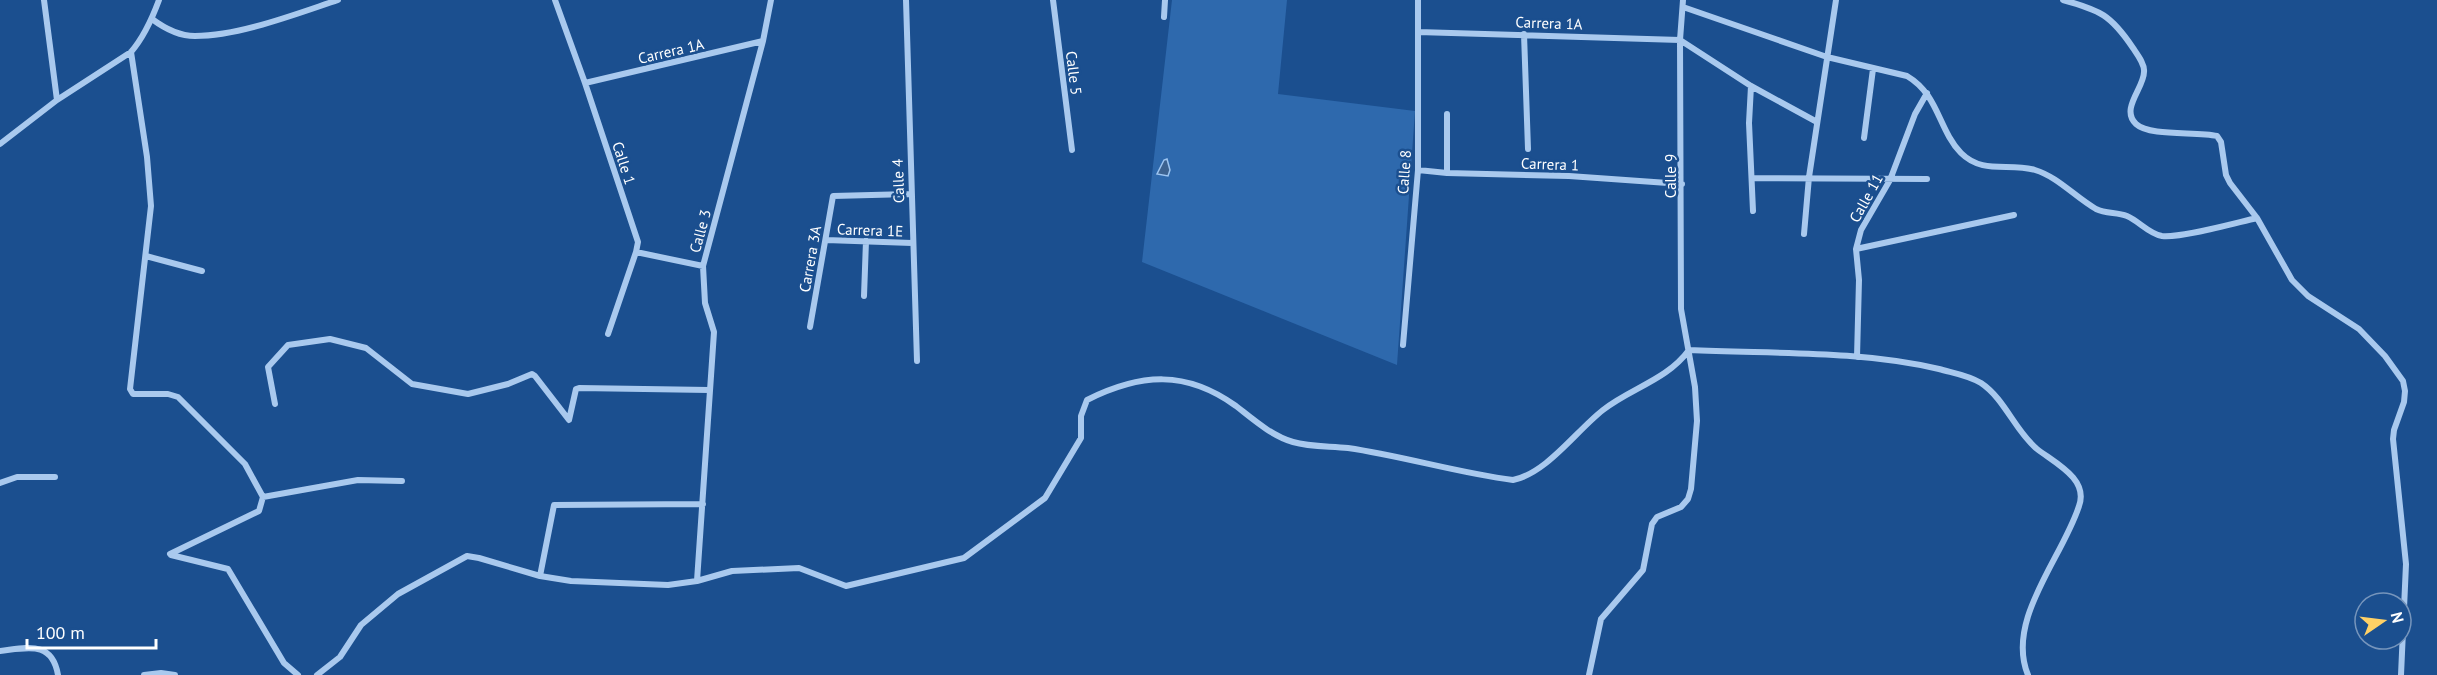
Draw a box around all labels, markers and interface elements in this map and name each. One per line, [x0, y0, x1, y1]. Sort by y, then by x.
street label: Carrera 1A [1515, 12, 1583, 34]
street label: Carrera 1A [636, 34, 706, 68]
street label: Calle 5 [1062, 50, 1086, 96]
street label: Calle 1 [608, 139, 640, 187]
street label: Calle 8 [1393, 149, 1415, 195]
street label: Carrera 1 [1521, 153, 1579, 175]
street label: Calle 9 [1661, 154, 1680, 198]
street label: Calle 4 [888, 159, 908, 203]
street label: Calle 11 [1845, 170, 1887, 226]
street label: Calle 3 [685, 207, 715, 255]
street label: Carrera 1E [837, 219, 903, 241]
street label: Carrera 3A [795, 224, 825, 294]
north arrow [2353, 591, 2413, 651]
text: N [2387, 610, 2409, 625]
scale bar [27, 612, 156, 650]
text: 100 m [36, 621, 85, 644]

